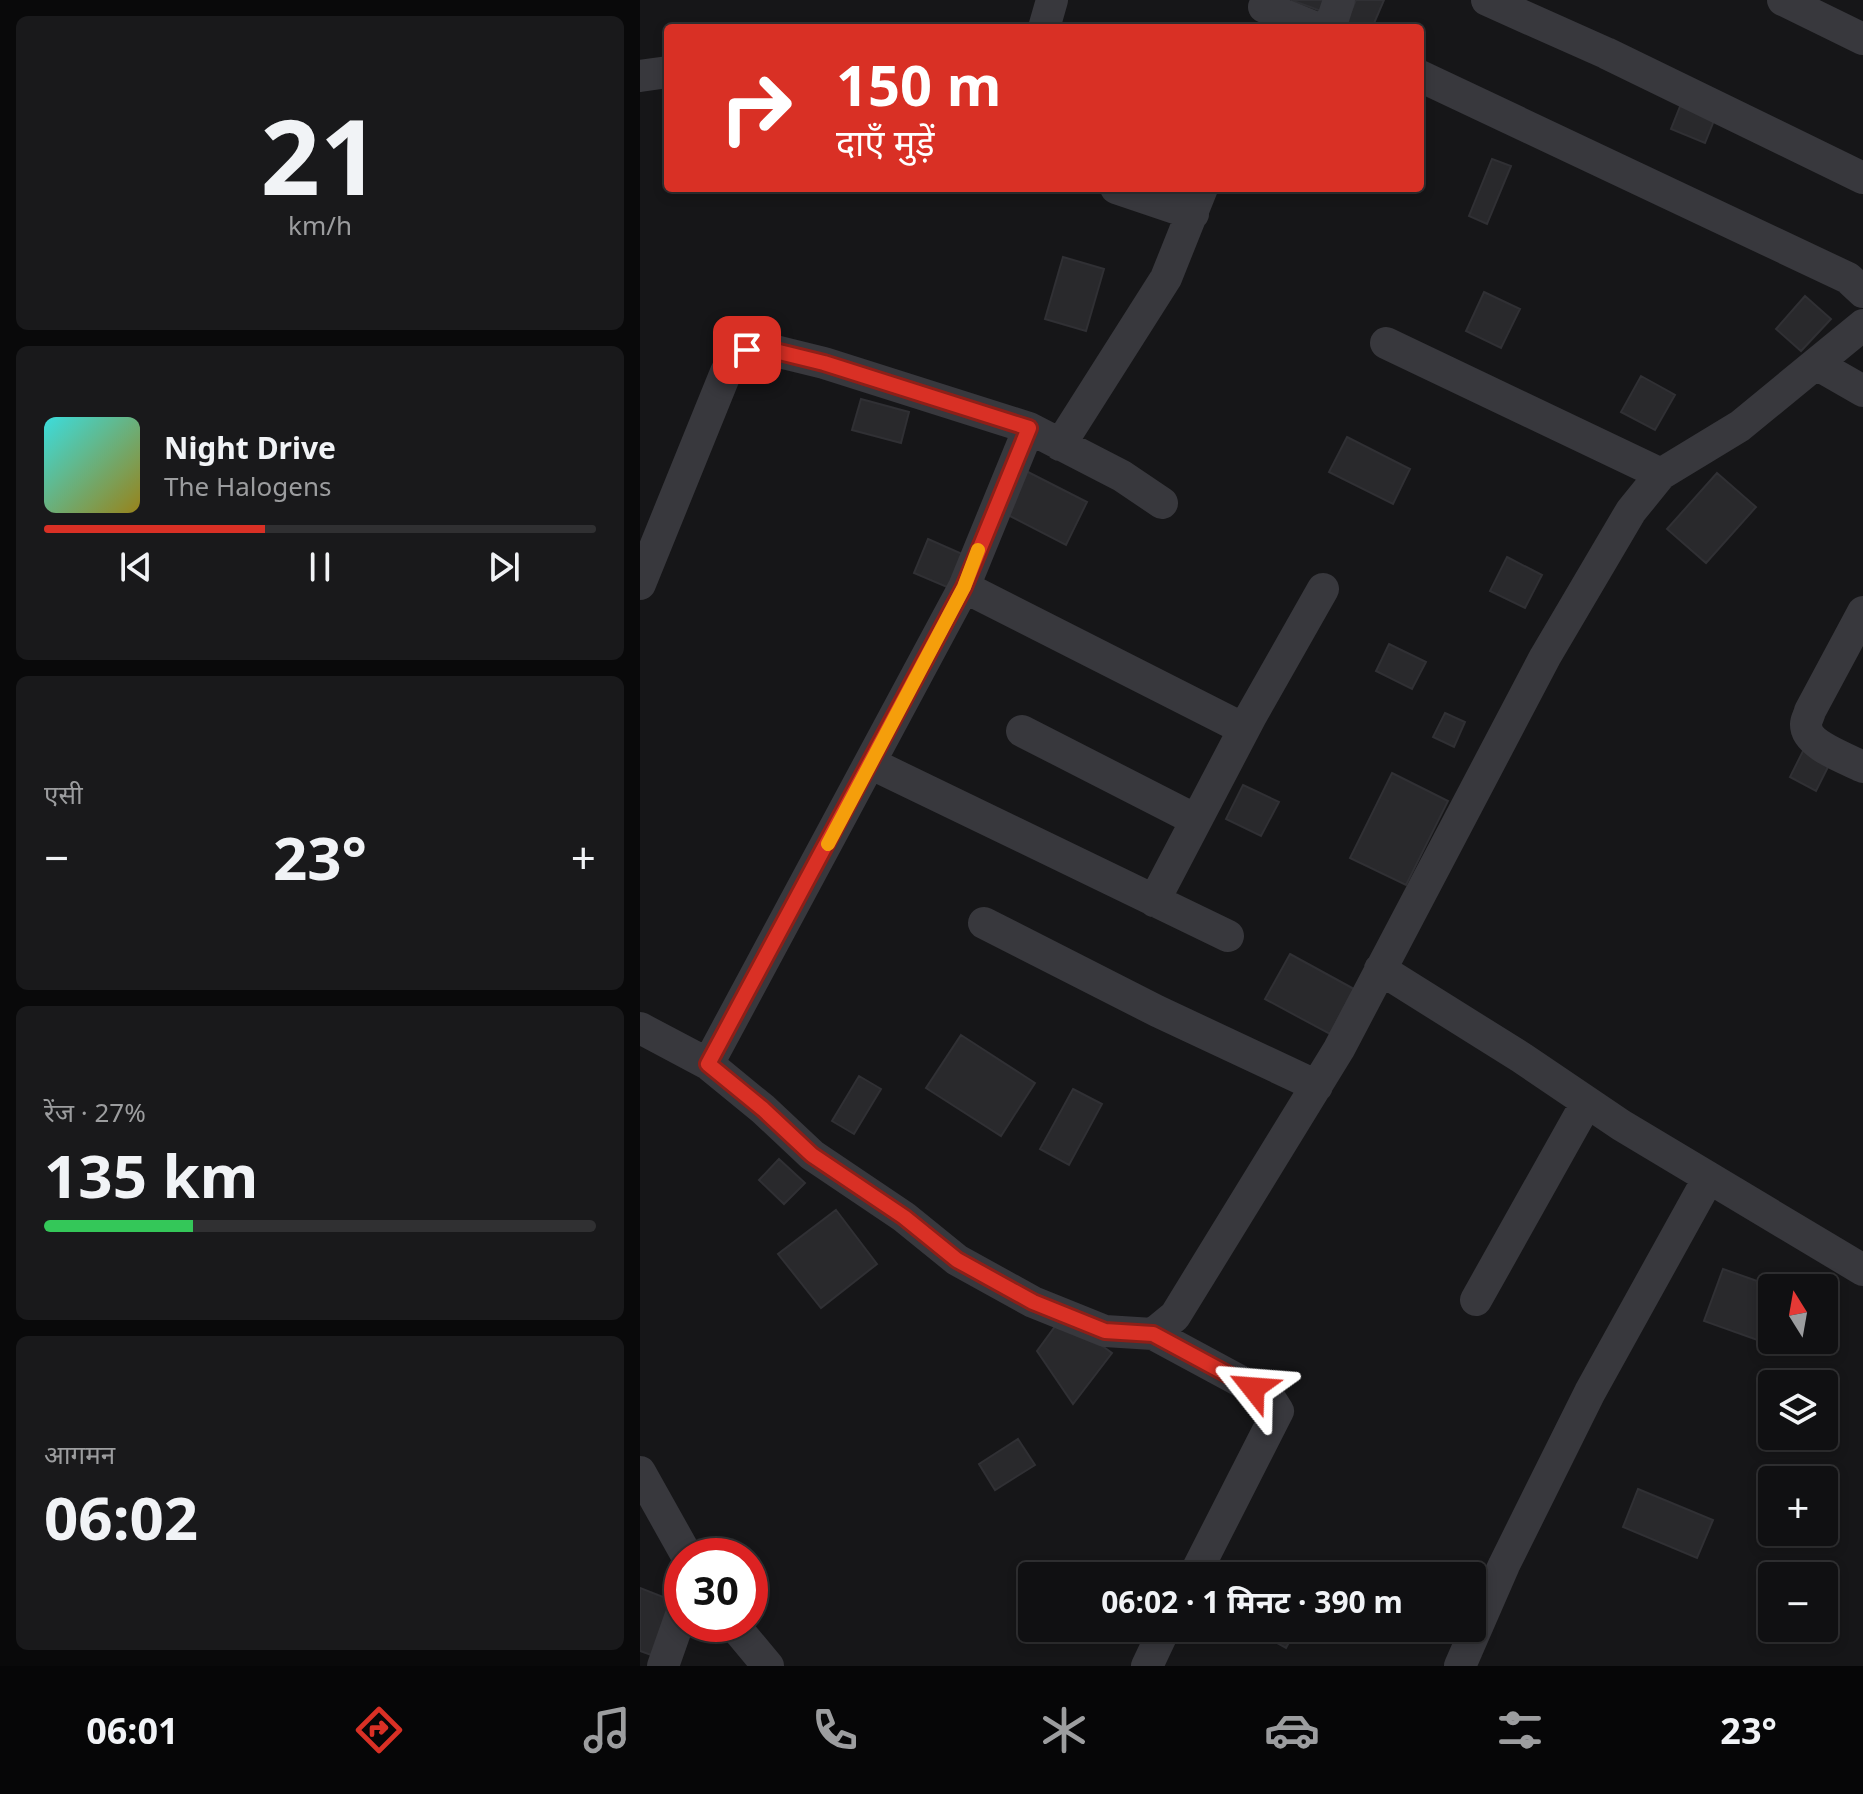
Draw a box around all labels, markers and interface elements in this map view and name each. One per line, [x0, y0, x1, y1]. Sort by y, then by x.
text: 150 m [836, 46, 1001, 122]
icon: right [704, 56, 808, 160]
text: 21 [261, 84, 379, 225]
text: दाएँ मुड़ें [836, 118, 935, 167]
text: km/h [288, 207, 352, 243]
pin [713, 316, 781, 384]
icon: arrive [725, 328, 769, 372]
text: Night Drive [164, 427, 336, 468]
text: The Halogens [164, 468, 331, 504]
icon: previous [114, 545, 158, 589]
icon: pause [298, 545, 342, 589]
icon: next [482, 545, 526, 589]
text: एसी [44, 776, 83, 812]
text: 23° [273, 816, 367, 898]
text: − [44, 827, 69, 887]
text: + [571, 827, 596, 887]
text: रेंज · 27% [44, 1094, 146, 1130]
text: 135 km [44, 1134, 258, 1216]
north arrow [1758, 1274, 1838, 1354]
map controls [1758, 1274, 1838, 1642]
position arrow [1211, 1346, 1295, 1430]
button: layers [1758, 1370, 1838, 1450]
text: आगमन [44, 1436, 115, 1472]
button: + [1758, 1466, 1838, 1546]
text: 06:02 [44, 1476, 198, 1558]
speed limit sign: 30 [664, 1538, 768, 1642]
button: − [1758, 1562, 1838, 1642]
text: 06:02 · 1 मिनट · 390 m [1101, 1581, 1403, 1622]
icon: directions [351, 1702, 407, 1758]
icon: music [579, 1702, 635, 1758]
icon: phone [807, 1702, 863, 1758]
icon: climate [1036, 1702, 1092, 1758]
icon: car [1264, 1702, 1320, 1758]
icon: filters [1492, 1702, 1548, 1758]
text: 06:01 [86, 1706, 179, 1755]
text: 23° [1720, 1706, 1777, 1755]

